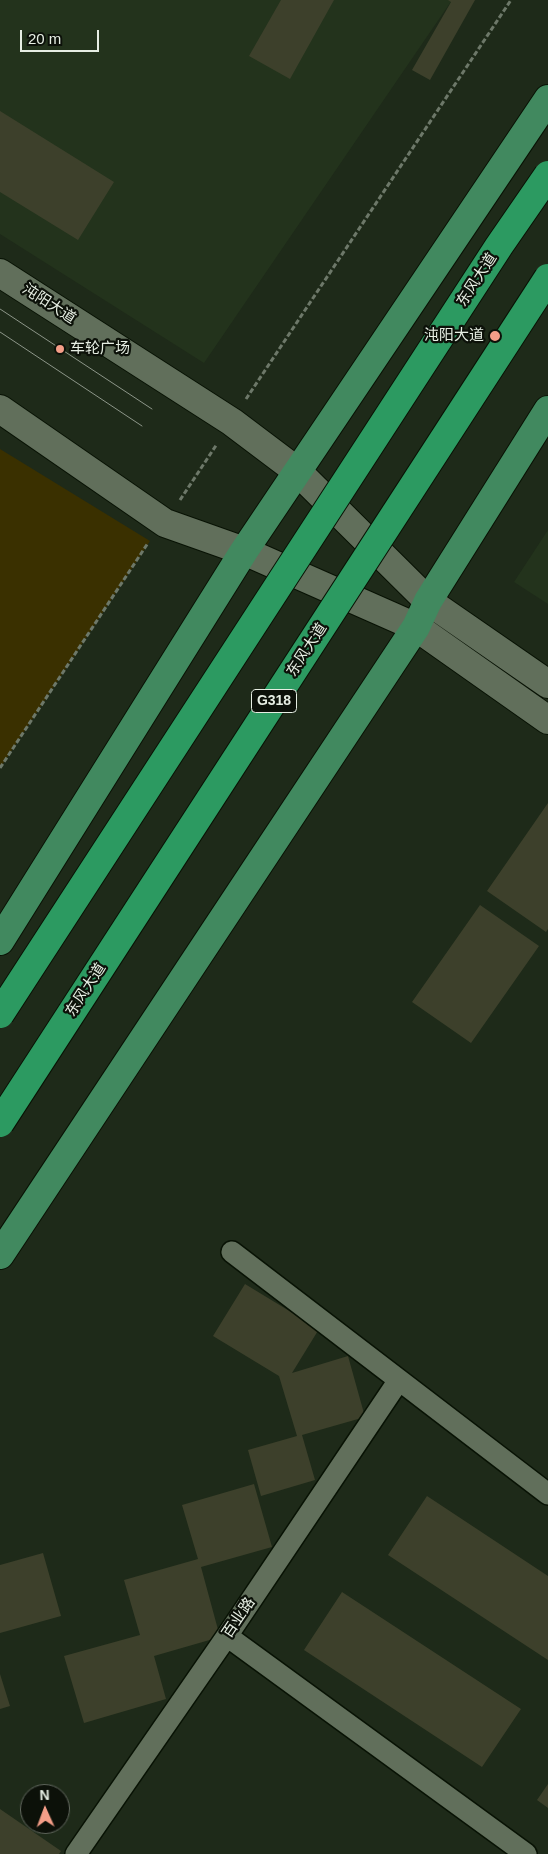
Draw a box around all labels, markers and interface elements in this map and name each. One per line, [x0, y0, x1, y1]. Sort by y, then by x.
scale bar [22, 20, 101, 52]
text: 20 m [28, 30, 61, 47]
street label: 东风大道 [453, 250, 501, 310]
street label: 沌阳大道 [19, 280, 79, 328]
place label: 沌阳大道 [424, 327, 484, 345]
marker: 沌阳大道 [488, 329, 502, 343]
place label: 车轮广场 [70, 340, 130, 358]
marker: 车轮广场 [54, 343, 66, 355]
street label: 东风大道 [283, 620, 331, 680]
road number: G318 [252, 689, 296, 712]
street label: 东风大道 [62, 960, 110, 1020]
street label: 百业路 [219, 1594, 259, 1642]
north arrow [20, 1784, 70, 1834]
text: N [39, 1787, 50, 1803]

